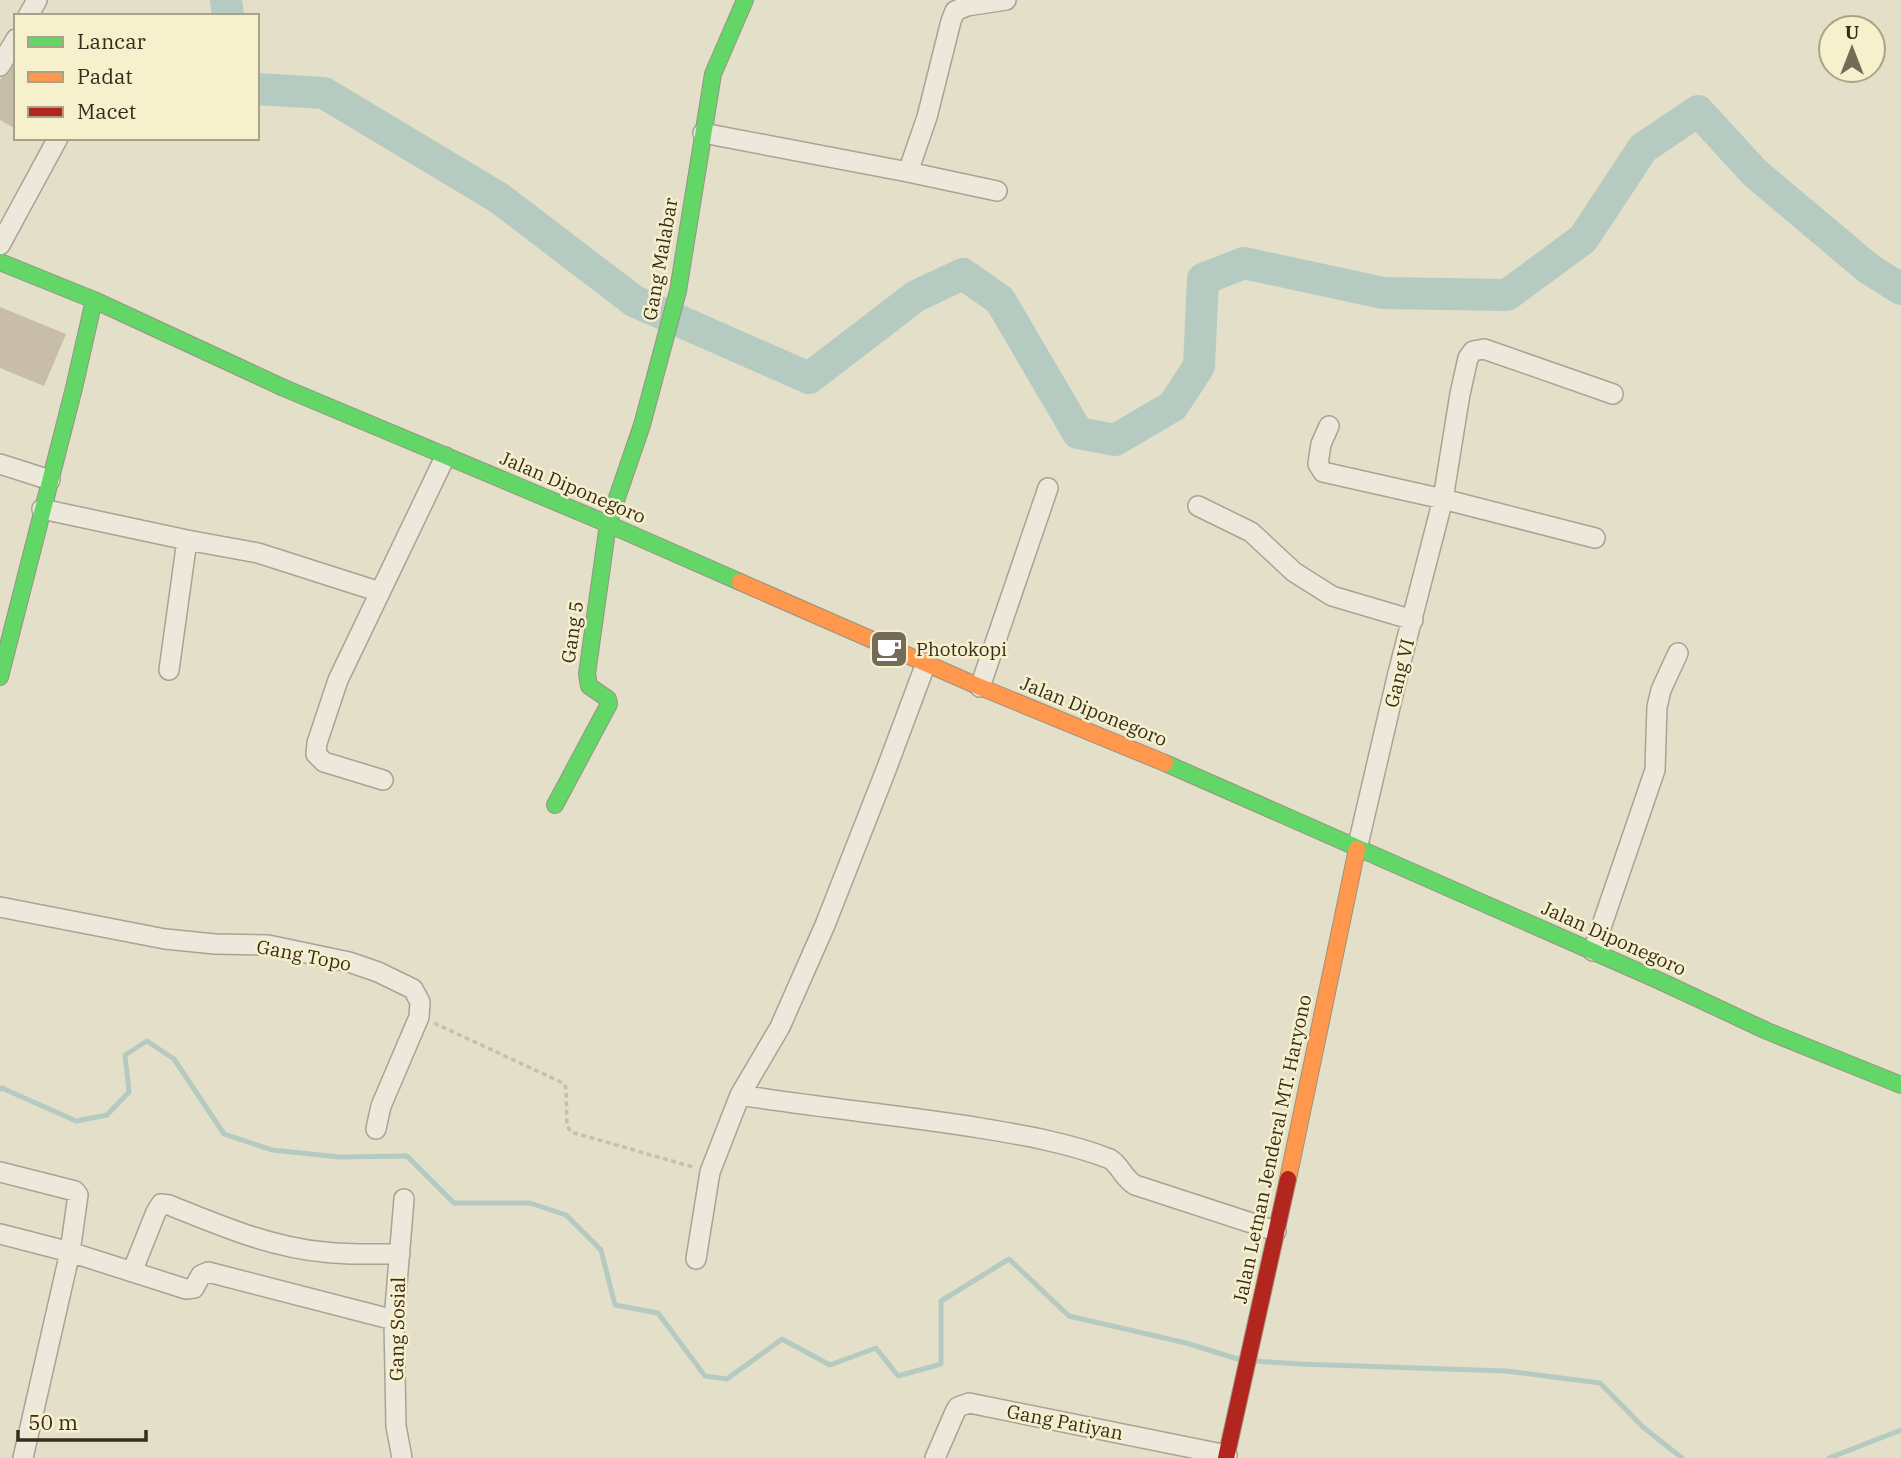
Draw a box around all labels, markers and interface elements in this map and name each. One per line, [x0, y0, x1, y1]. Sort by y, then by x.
legend [14, 14, 259, 140]
north arrow [1817, 14, 1887, 84]
text: U [1845, 20, 1859, 44]
text: Lancar [77, 27, 147, 55]
text: Padat [77, 62, 133, 90]
text: Macet [77, 97, 136, 125]
street label: Gang Malabar [637, 195, 683, 322]
street label: Jalan Diponegoro [497, 445, 649, 529]
street label: Gang 5 [556, 599, 588, 665]
cafe icon: Photokopi [868, 628, 910, 670]
street label: Gang VI [1379, 636, 1419, 710]
place label: Photokopi [916, 637, 1007, 661]
street label: Jalan Diponegoro [1017, 671, 1171, 751]
street label: Jalan Diponegoro [1538, 895, 1690, 981]
street label: Gang Topo [255, 934, 353, 976]
street label: Jalan Letnan Jenderal MT. Haryono [1228, 992, 1316, 1306]
street label: Gang Sosial [384, 1276, 410, 1381]
scale bar [18, 1398, 145, 1442]
street label: Gang Patiyan [1005, 1399, 1125, 1445]
text: 50 m [28, 1408, 78, 1436]

